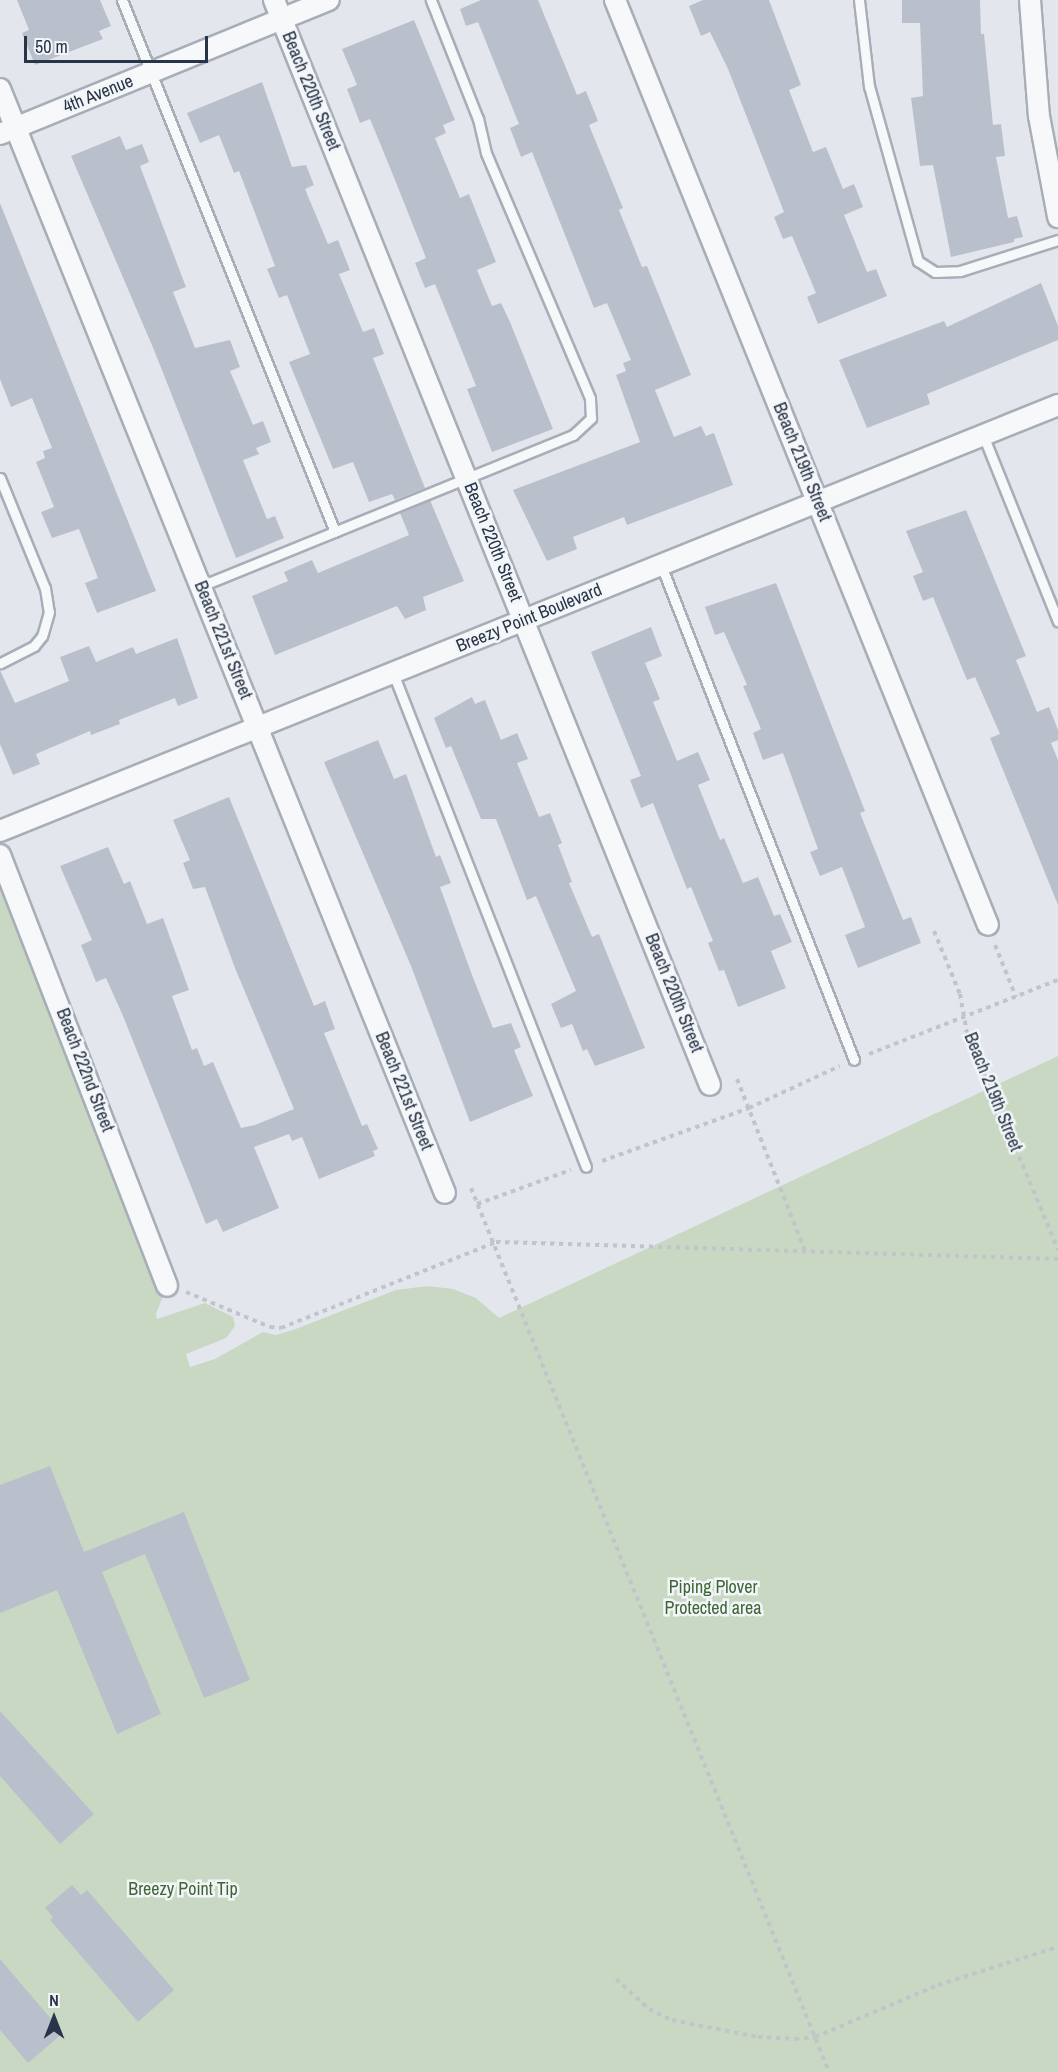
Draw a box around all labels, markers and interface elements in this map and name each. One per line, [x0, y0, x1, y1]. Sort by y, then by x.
scale bar [27, 24, 212, 62]
street label: Beach 220th Street [277, 28, 345, 154]
text: 50 m [35, 34, 68, 59]
street label: 4th Avenue [59, 70, 137, 118]
street label: Beach 219th Street [768, 399, 836, 525]
street label: Beach 220th Street [459, 479, 527, 605]
street label: Beach 221st Street [189, 578, 257, 702]
street label: Breezy Point Boulevard [453, 579, 605, 657]
street label: Beach 220th Street [640, 930, 708, 1056]
street label: Beach 222nd Street [52, 1005, 118, 1135]
street label: Beach 221st Street [370, 1029, 438, 1153]
street label: Beach 219th Street [959, 1029, 1027, 1155]
park label: Piping Plover Protected area [665, 1577, 761, 1620]
park label: Breezy Point Tip [128, 1878, 238, 1900]
north arrow [24, 1988, 84, 2048]
text: N [49, 1989, 59, 2011]

